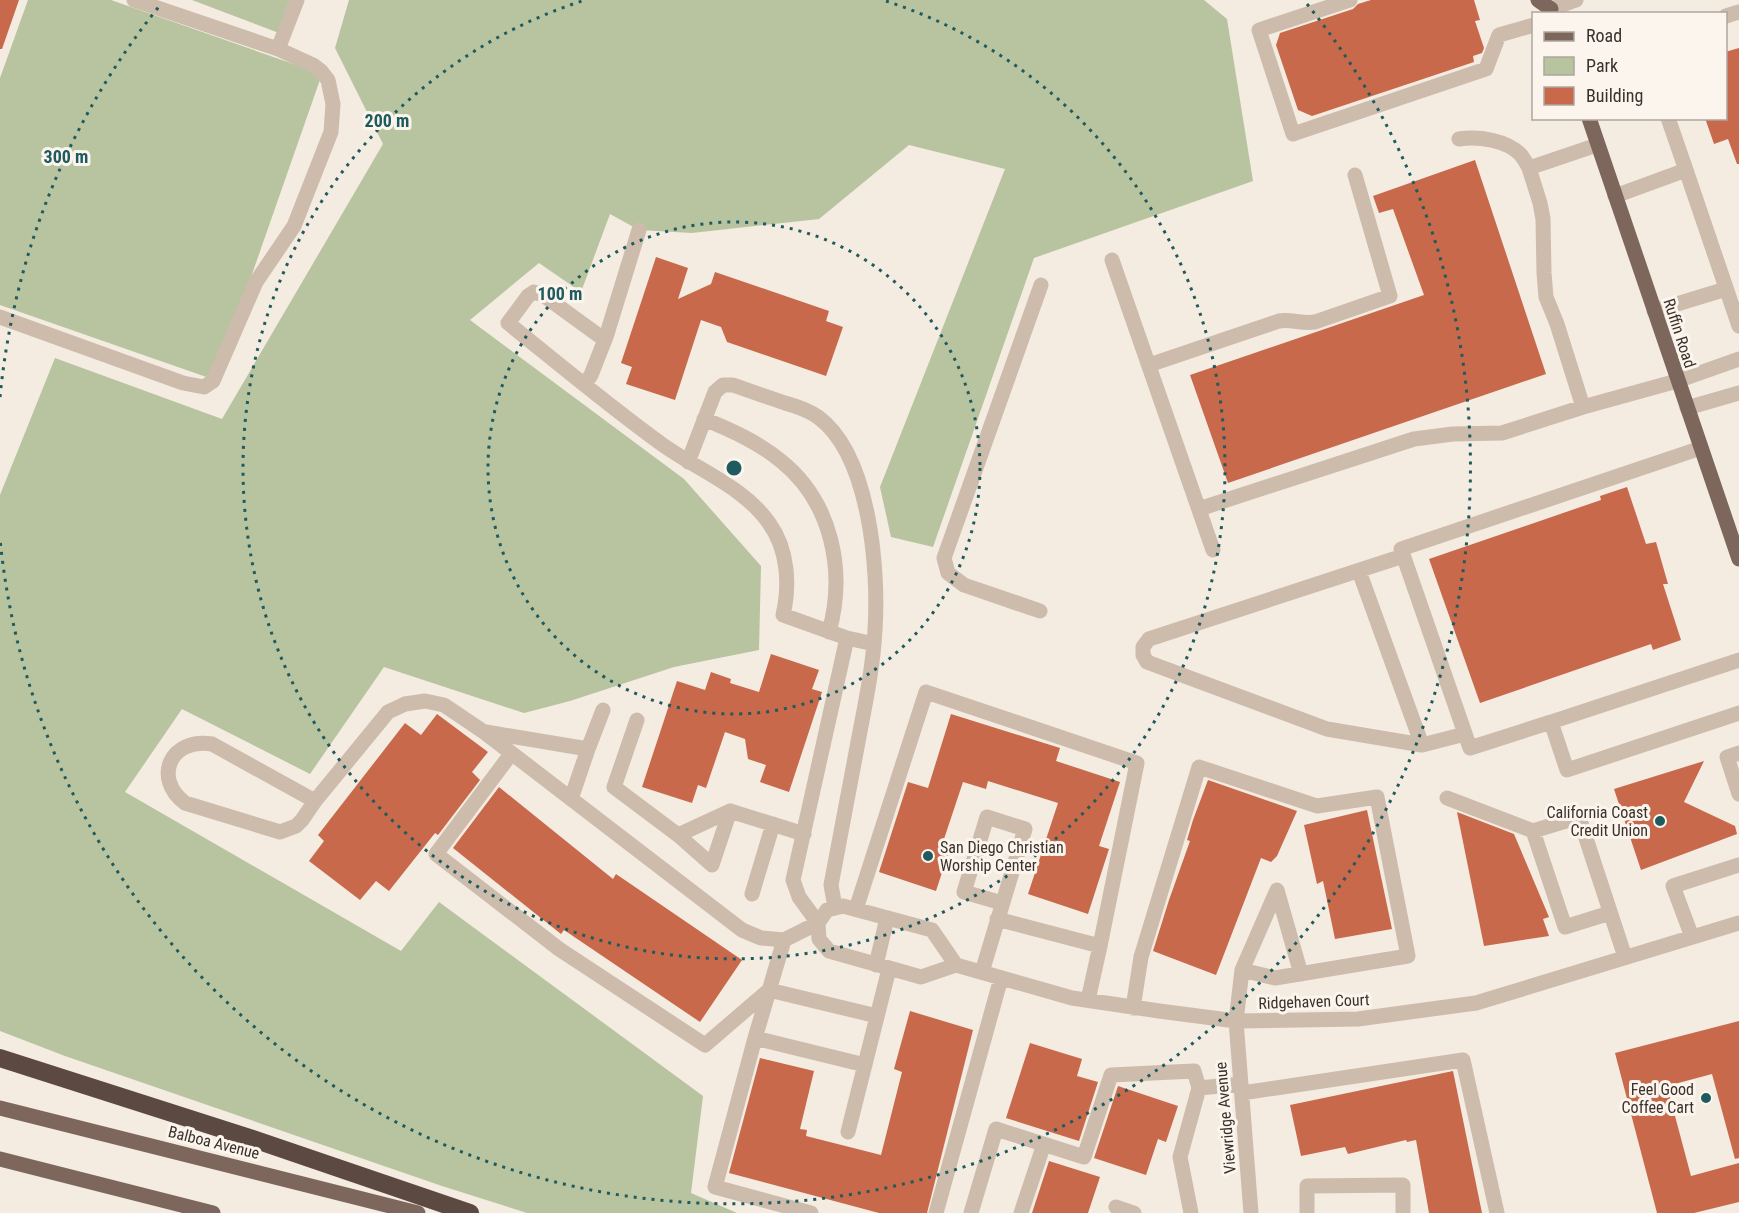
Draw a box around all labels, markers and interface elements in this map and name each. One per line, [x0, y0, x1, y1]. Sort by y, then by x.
legend [1532, 12, 1727, 120]
text: Road [1586, 25, 1622, 46]
text: Park [1586, 55, 1618, 76]
text: Building [1586, 85, 1643, 106]
text: 200 m [365, 110, 409, 131]
text: 300 m [44, 146, 88, 167]
text: 100 m [538, 283, 582, 304]
street label: Ruffin Road [1659, 296, 1700, 370]
centre of rings [724, 458, 744, 478]
place label: California Coast Credit Union [1546, 803, 1648, 840]
marker: California Coast Credit Union [1653, 814, 1667, 828]
place label: San Diego Christian Worship Center [940, 838, 1064, 875]
marker: San Diego Christian Worship Center [921, 849, 935, 863]
street label: Ridgehaven Court [1258, 990, 1370, 1013]
street label: Viewridge Avenue [1211, 1061, 1240, 1175]
place label: Feel Good Coffee Cart [1622, 1080, 1694, 1117]
marker: Feel Good Coffee Cart [1699, 1091, 1713, 1105]
street label: Balboa Avenue [166, 1122, 261, 1163]

